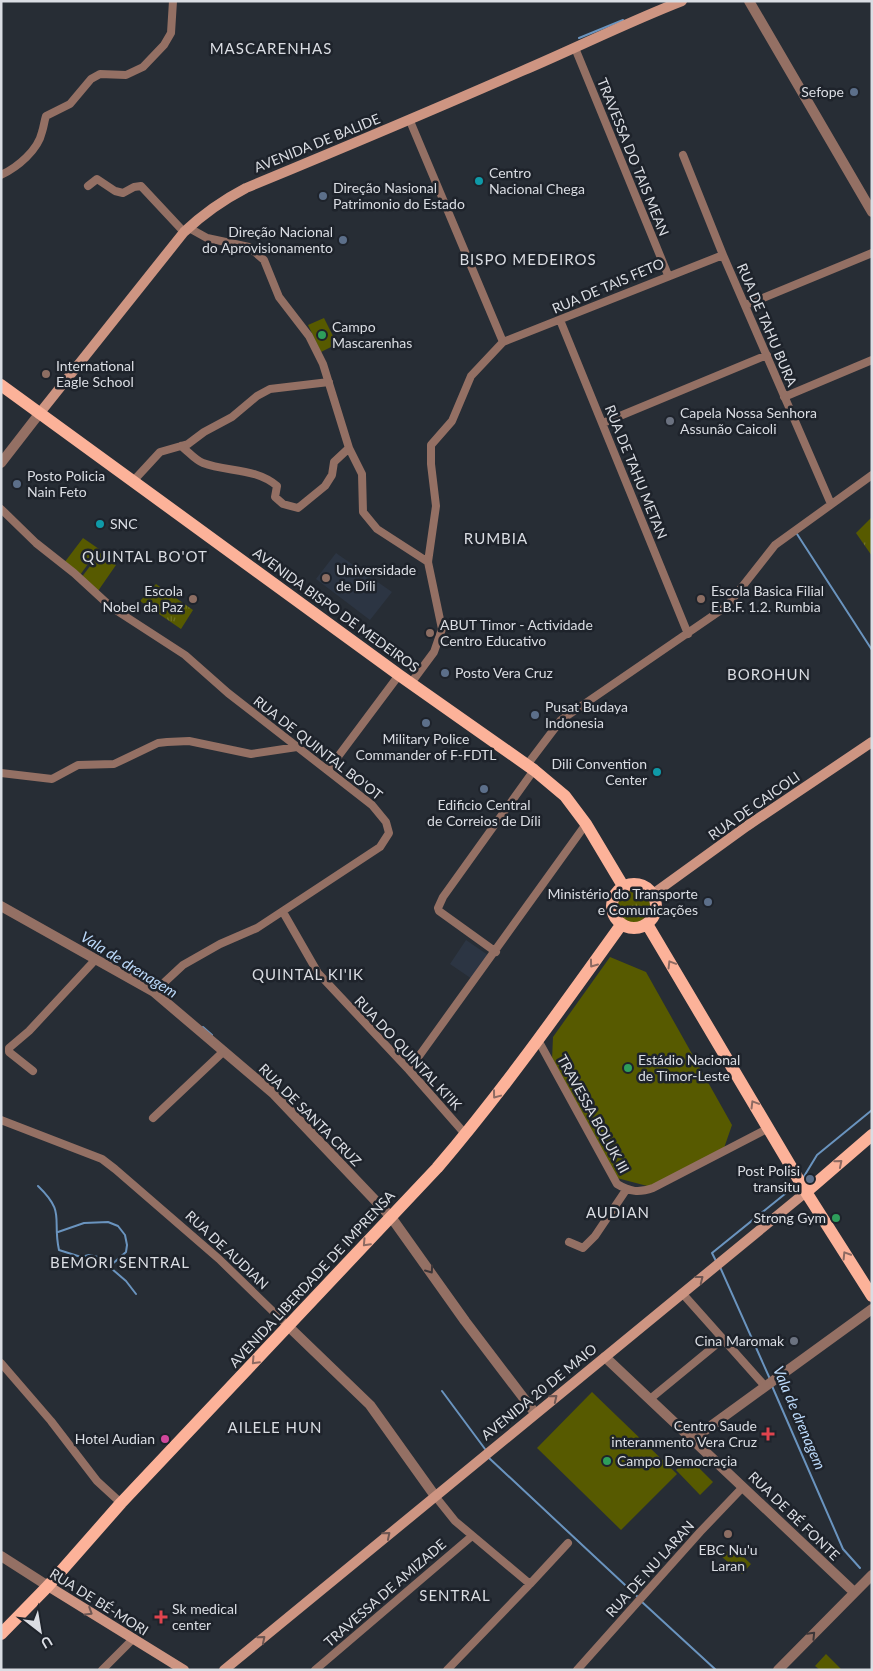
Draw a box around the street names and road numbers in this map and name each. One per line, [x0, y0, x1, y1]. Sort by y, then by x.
street label: TRAVESSA DO TAIS MEAN [594, 75, 673, 238]
street label: AVENIDA DE BALIDE [251, 109, 382, 176]
street label: RUA DE TAIS FETO [549, 254, 666, 317]
street label: RUA DE TAHU BURA [734, 261, 801, 389]
street label: RUA DE TAHU METAN [602, 402, 671, 541]
street label: AVENIDA BISPO DE MEDEIROS [250, 544, 423, 676]
street label: RUA DE QUINTAL BO'OT [250, 692, 387, 804]
street label: RUA DE CAICOLI [705, 768, 803, 844]
street label: RUA DO QUINTAL KI'IK [351, 992, 466, 1114]
street label: TRAVESSA BOLUK III [554, 1052, 633, 1176]
street label: RUA DE SANTA CRUZ [256, 1060, 365, 1169]
street label: AVENIDA LIBERDADE DE IMPRENSA [225, 1187, 398, 1370]
street label: RUA DE AUDIAN [182, 1207, 272, 1293]
street label: AVENIDA 20 DE MAIO [478, 1340, 600, 1443]
street label: RUA DE BÉ FONTE [745, 1468, 844, 1564]
street label: RUA DE NU LARAN [602, 1517, 697, 1620]
street label: TRAVESSA DE AMIZADE [320, 1535, 449, 1650]
street label: RUA DE BÉ-MORI [47, 1564, 152, 1639]

